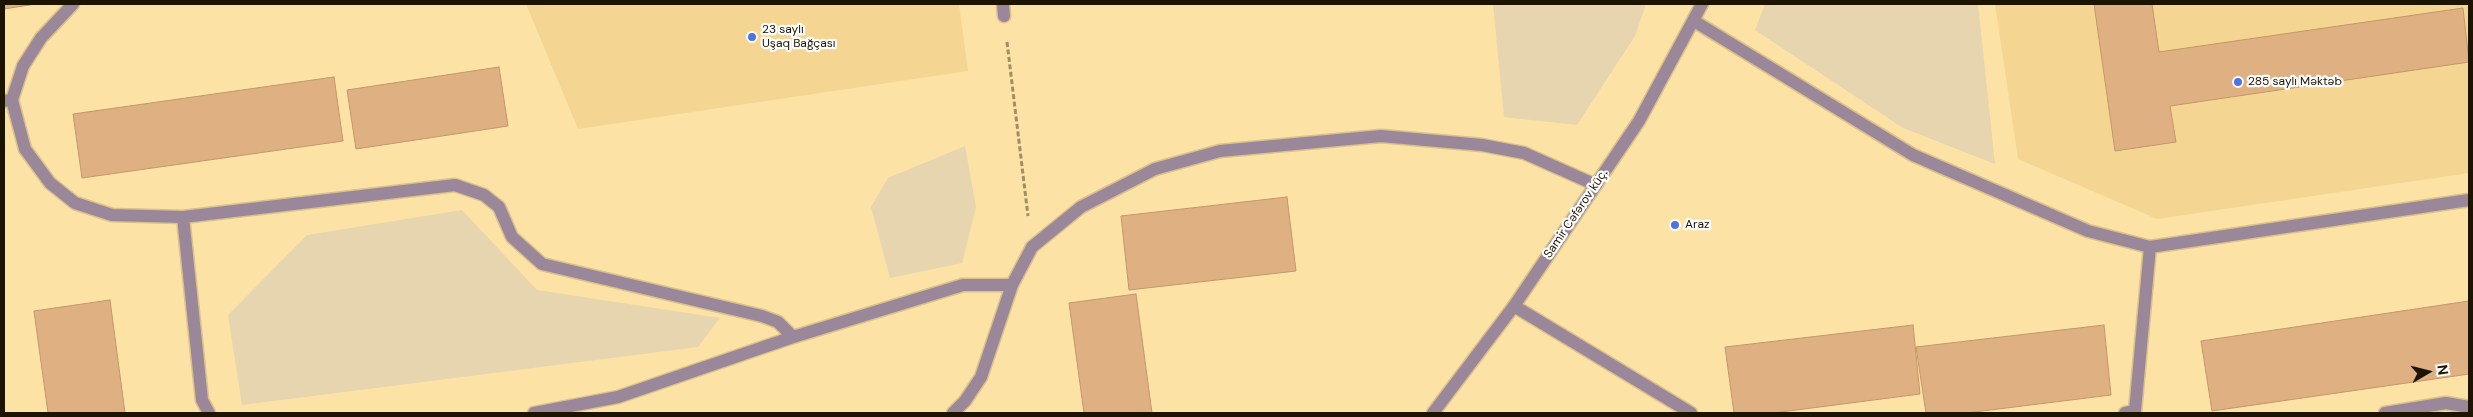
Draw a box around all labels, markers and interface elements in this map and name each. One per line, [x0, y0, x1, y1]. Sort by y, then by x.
place label: 23 saylı Uşaq Bağçası [762, 23, 835, 51]
marker: 23 saylı Uşaq Bağçası [746, 31, 758, 43]
place label: 285 saylı Məktəb [2248, 75, 2342, 89]
marker: 285 saylı Məktəb [2232, 76, 2244, 88]
street label: Samir Cəfərov küç. [1541, 167, 1611, 261]
place label: Araz [1685, 218, 1709, 232]
marker: Araz [1669, 219, 1681, 231]
north arrow [2403, 347, 2453, 397]
text: N [2433, 364, 2452, 376]

